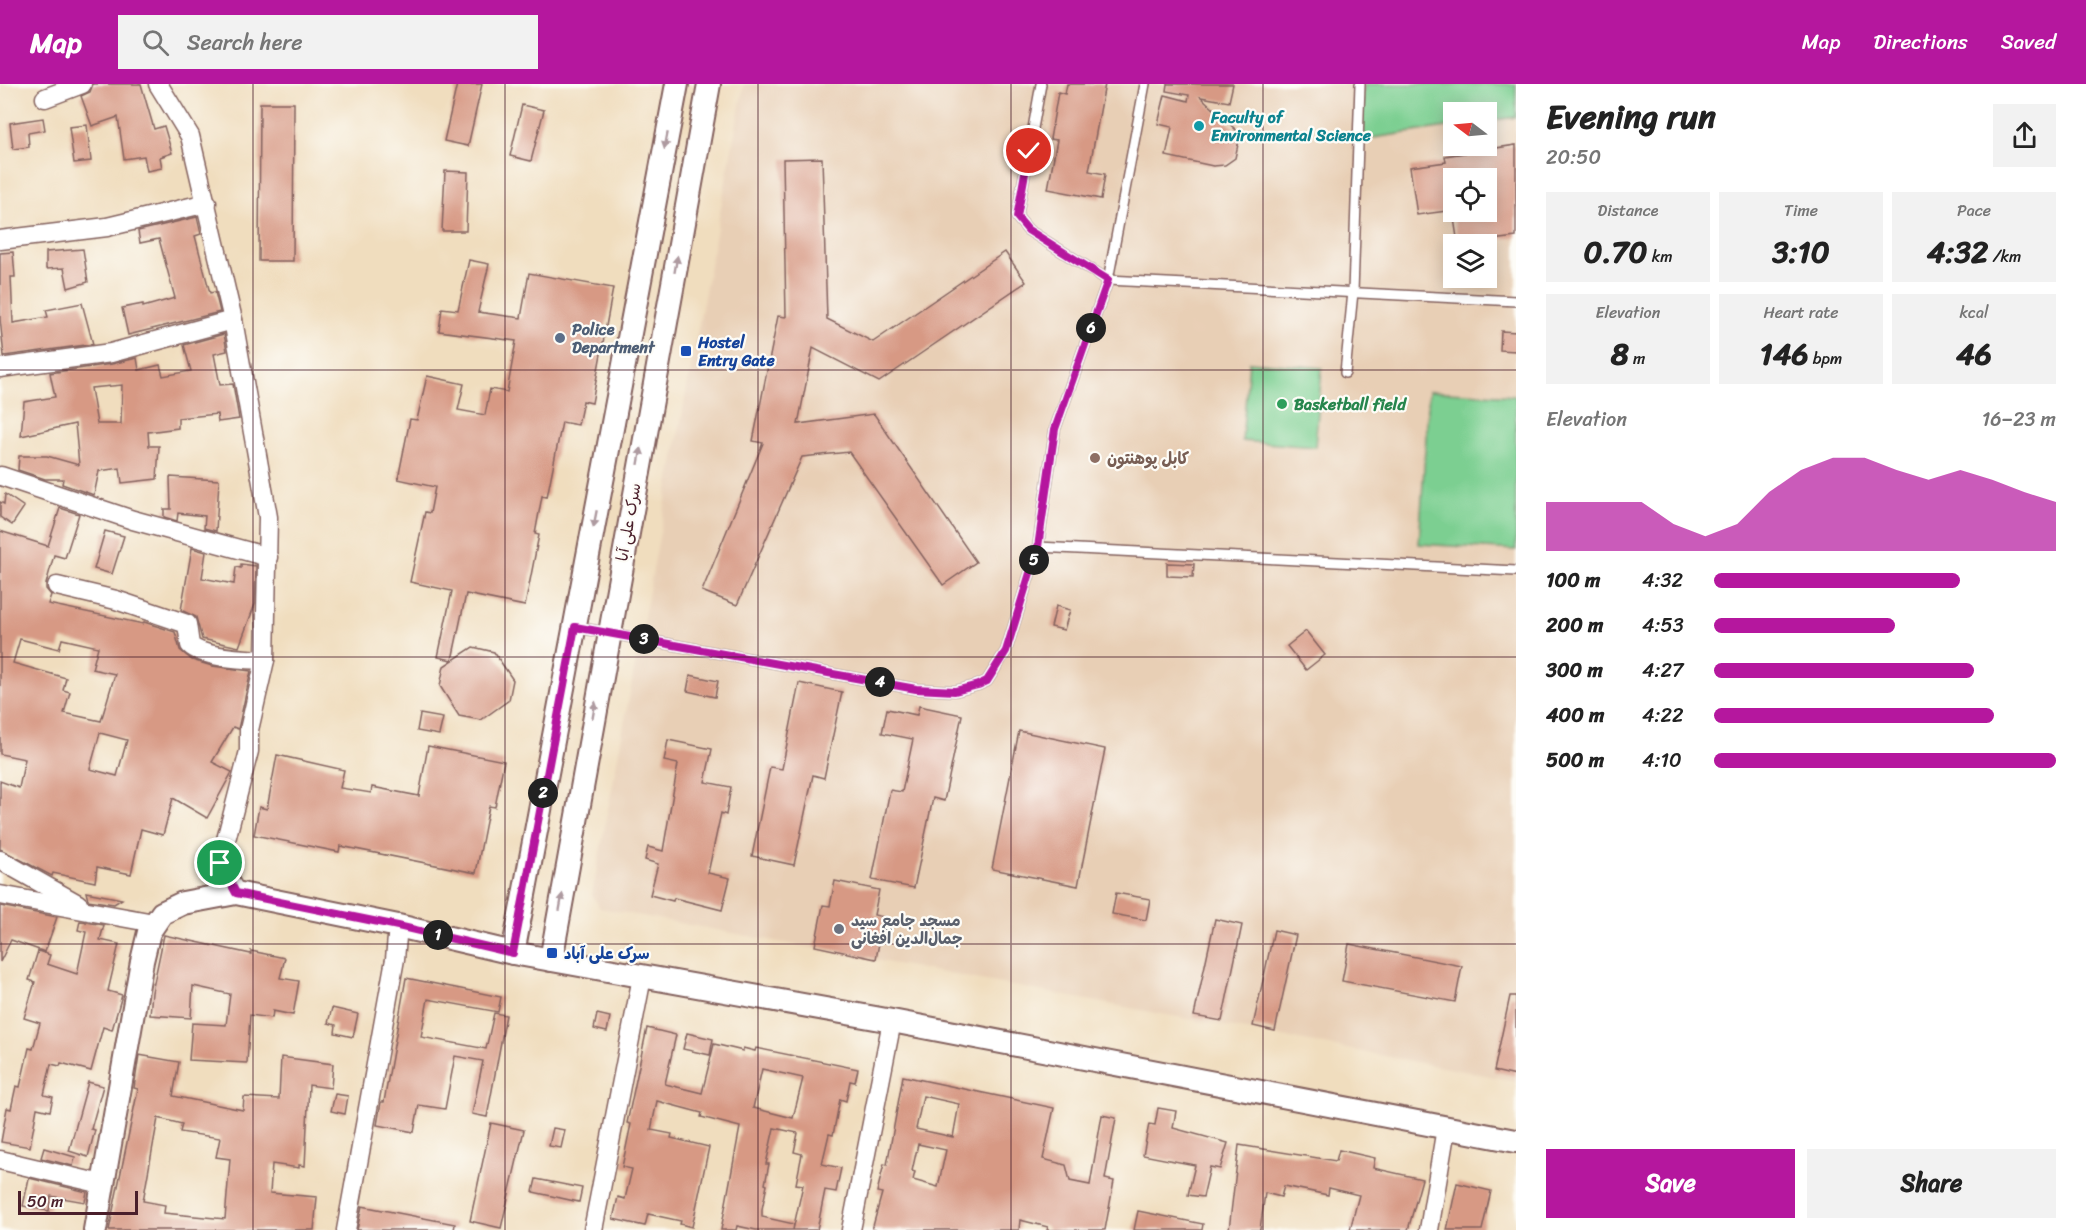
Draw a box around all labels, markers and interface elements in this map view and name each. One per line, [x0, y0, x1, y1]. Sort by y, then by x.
search box [118, 15, 538, 69]
text: Map [30, 18, 82, 67]
text: Search here [187, 23, 303, 62]
text: Map [1802, 23, 1840, 61]
text: Directions [1873, 23, 1968, 61]
text: Saved [2001, 23, 2056, 61]
icon: search [139, 26, 172, 59]
text: Evening run [1546, 88, 1716, 146]
north arrow [1443, 102, 1497, 156]
map controls [1443, 102, 1497, 288]
place label: Faculty of Environmental Science [1210, 103, 1372, 150]
button: share [1993, 104, 2056, 167]
marker: Faculty of Environmental Science [1192, 119, 1206, 133]
pin [1003, 125, 1054, 176]
one-way arrow [661, 132, 670, 151]
icon: check [1012, 134, 1045, 167]
text: 20:50 [1546, 140, 1601, 175]
button: locate [1443, 168, 1497, 222]
text: Distance [1598, 196, 1658, 225]
text: Time [1784, 196, 1818, 225]
text: Pace [1957, 196, 1991, 225]
text: 0.70 [1583, 225, 1648, 279]
text: 3:10 [1772, 225, 1830, 279]
text: 4:32 [1927, 225, 1988, 279]
button: layers [1443, 234, 1497, 288]
text: km [1648, 242, 1673, 271]
text: /km [1988, 242, 2021, 271]
one-way arrow [671, 255, 680, 274]
text: Elevation [1596, 298, 1660, 327]
text: Heart rate [1763, 298, 1839, 327]
text: kcal [1959, 298, 1989, 327]
pin: 6 [1076, 313, 1106, 343]
text: 6 [1086, 313, 1096, 342]
place label: Police Department [572, 315, 656, 362]
text: 8 [1611, 327, 1629, 381]
text: 146 [1760, 327, 1808, 381]
text: 46 [1956, 327, 1992, 381]
place label: Hostel Entry Gate [697, 328, 776, 375]
marker: Police Department [553, 331, 567, 345]
marker: Hostel Entry Gate [679, 344, 693, 358]
text: m [1629, 344, 1645, 373]
text: bpm [1808, 344, 1842, 373]
place label: Basketball field [1294, 390, 1407, 419]
marker: Basketball field [1275, 397, 1289, 411]
text: Elevation [1546, 402, 1627, 437]
text: 16–23 m [1982, 402, 2056, 437]
place label: کابل پوهنتون [1107, 444, 1189, 473]
one-way arrow [636, 447, 645, 466]
marker: کابل پوهنتون [1088, 451, 1102, 465]
street label: سرک علی آبا [607, 481, 650, 563]
one-way arrow [590, 510, 599, 529]
pin: 5 [1019, 545, 1049, 575]
text: 5 [1029, 545, 1039, 574]
text: 100 m [1546, 563, 1600, 598]
text: 4:32 [1642, 563, 1683, 598]
text: 200 m [1546, 608, 1603, 643]
text: 4:53 [1642, 608, 1684, 643]
pin: 3 [629, 624, 659, 654]
text: 3 [640, 624, 648, 653]
text: 300 m [1546, 653, 1603, 688]
text: 4:27 [1642, 653, 1684, 688]
pin: 4 [865, 667, 895, 697]
text: 4 [875, 667, 885, 696]
text: 400 m [1546, 698, 1604, 733]
text: 4:22 [1642, 698, 1684, 733]
one-way arrow [590, 700, 599, 719]
text: 500 m [1546, 743, 1604, 778]
text: 4:10 [1642, 743, 1682, 778]
pin: 2 [528, 778, 558, 808]
text: 2 [538, 778, 548, 807]
pin [194, 837, 245, 888]
icon: arrive [203, 846, 236, 879]
one-way arrow [556, 893, 565, 912]
place label: مسجد جامع سید جمال‌الدین افغانی [851, 906, 963, 953]
pin: 1 [423, 920, 453, 950]
text: 1 [435, 920, 441, 949]
marker: مسجد جامع سید جمال‌الدین افغانی [832, 922, 846, 936]
place label: سرک علی آباد [564, 939, 650, 968]
marker: سرک علی آباد [545, 946, 559, 960]
button: Save [1546, 1149, 1795, 1218]
button: Share [1807, 1149, 2056, 1218]
text: 50 m [27, 1187, 63, 1216]
scale bar [18, 1188, 138, 1216]

